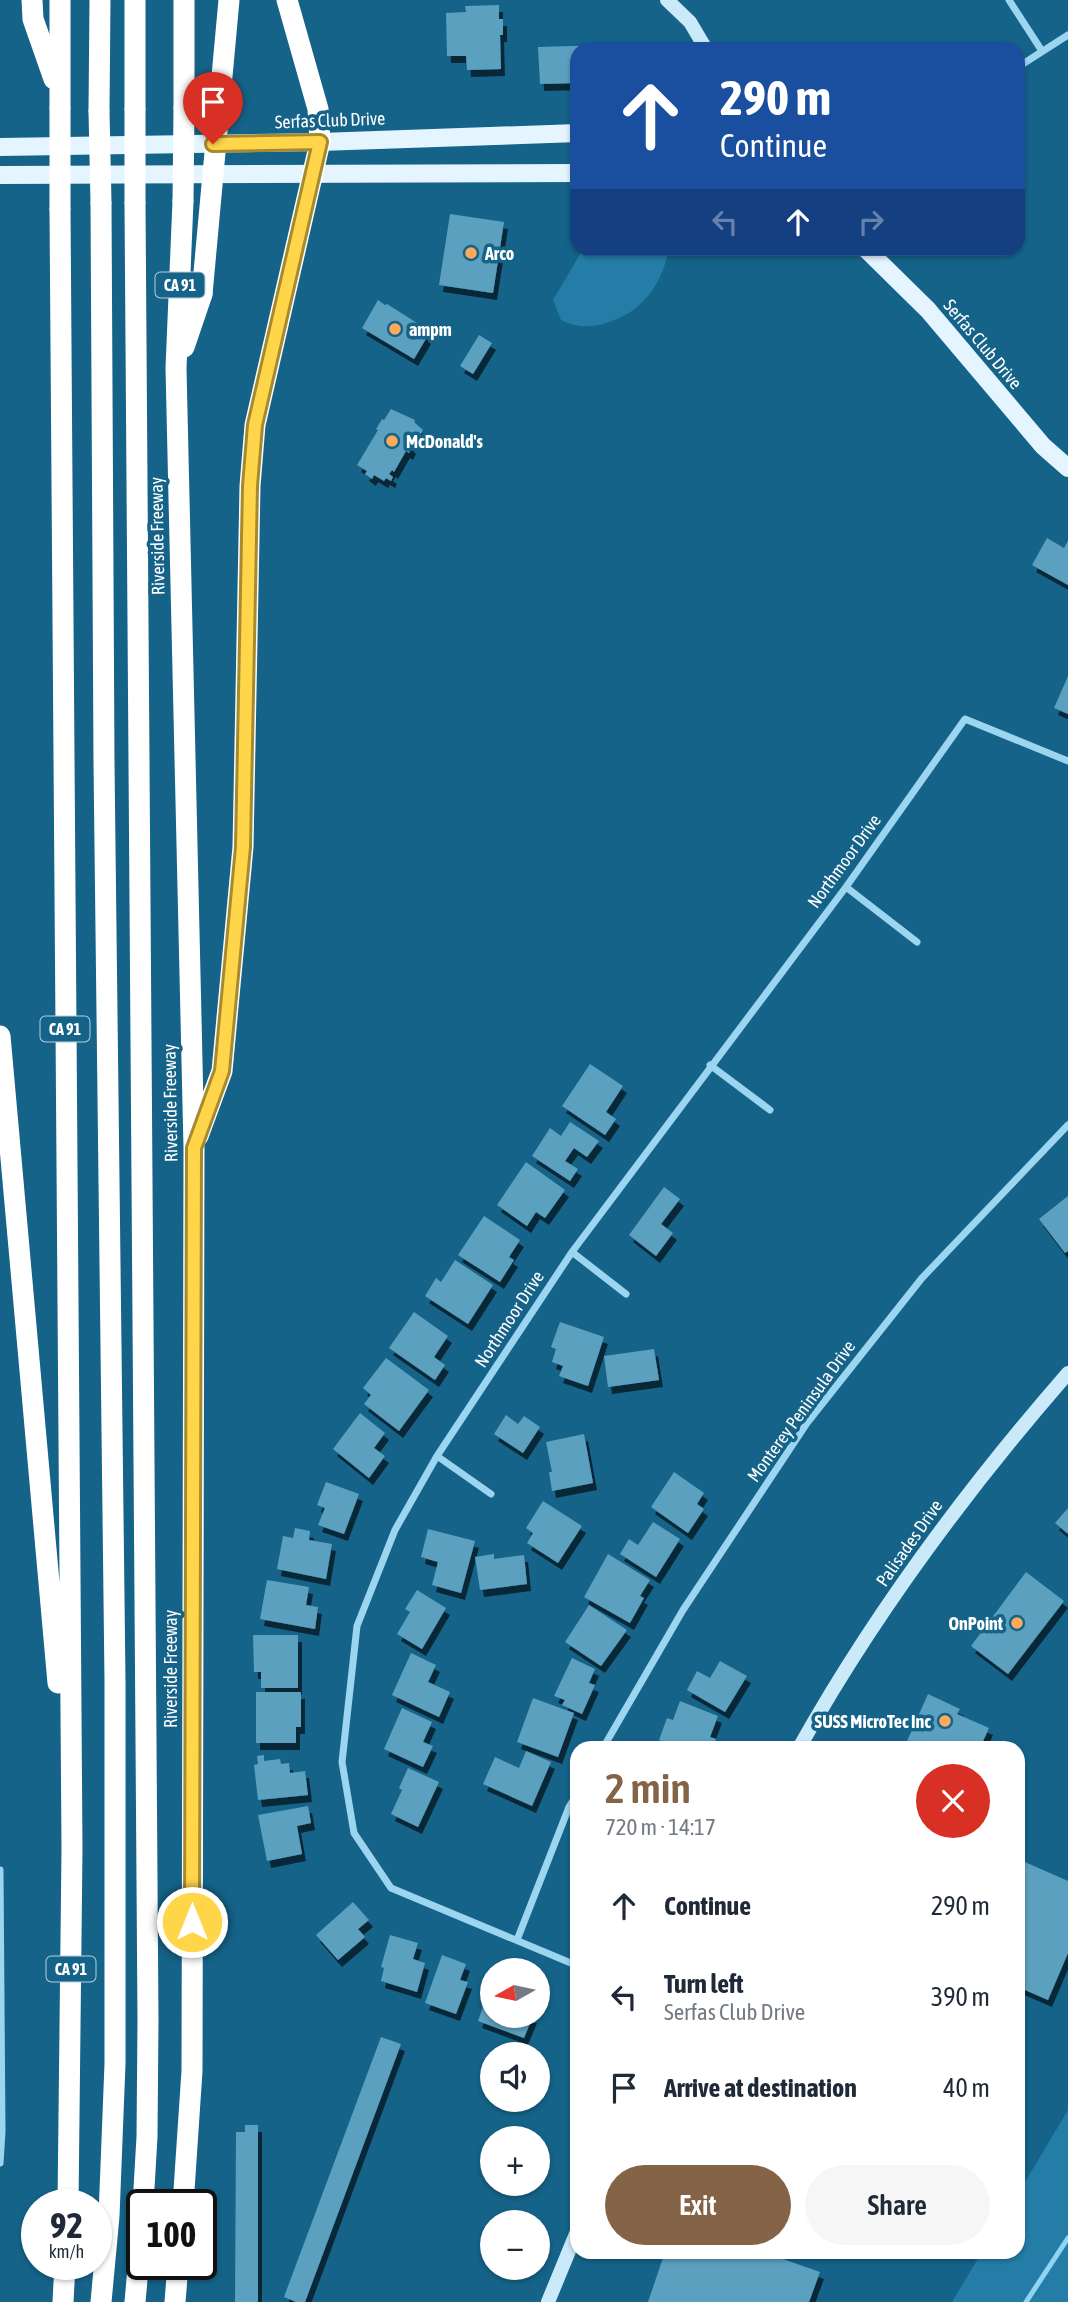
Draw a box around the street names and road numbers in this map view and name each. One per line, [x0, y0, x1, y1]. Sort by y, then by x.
street label: Serfas Club Drive [274, 108, 386, 132]
road number: CA 91 [156, 272, 204, 298]
street label: Serfas Club Drive [939, 295, 1027, 393]
street label: Riverside Freeway [145, 477, 169, 595]
street label: Northmoor Drive [803, 810, 885, 912]
road number: CA 91 [41, 1016, 90, 1042]
street label: Riverside Freeway [158, 1044, 182, 1162]
street label: Northmoor Drive [470, 1267, 548, 1371]
street label: Monterey Peninsula Drive [743, 1336, 859, 1486]
street label: Palisades Drive [871, 1496, 947, 1590]
street label: Riverside Freeway [160, 1610, 181, 1728]
road number: CA 91 [46, 1956, 96, 1982]

